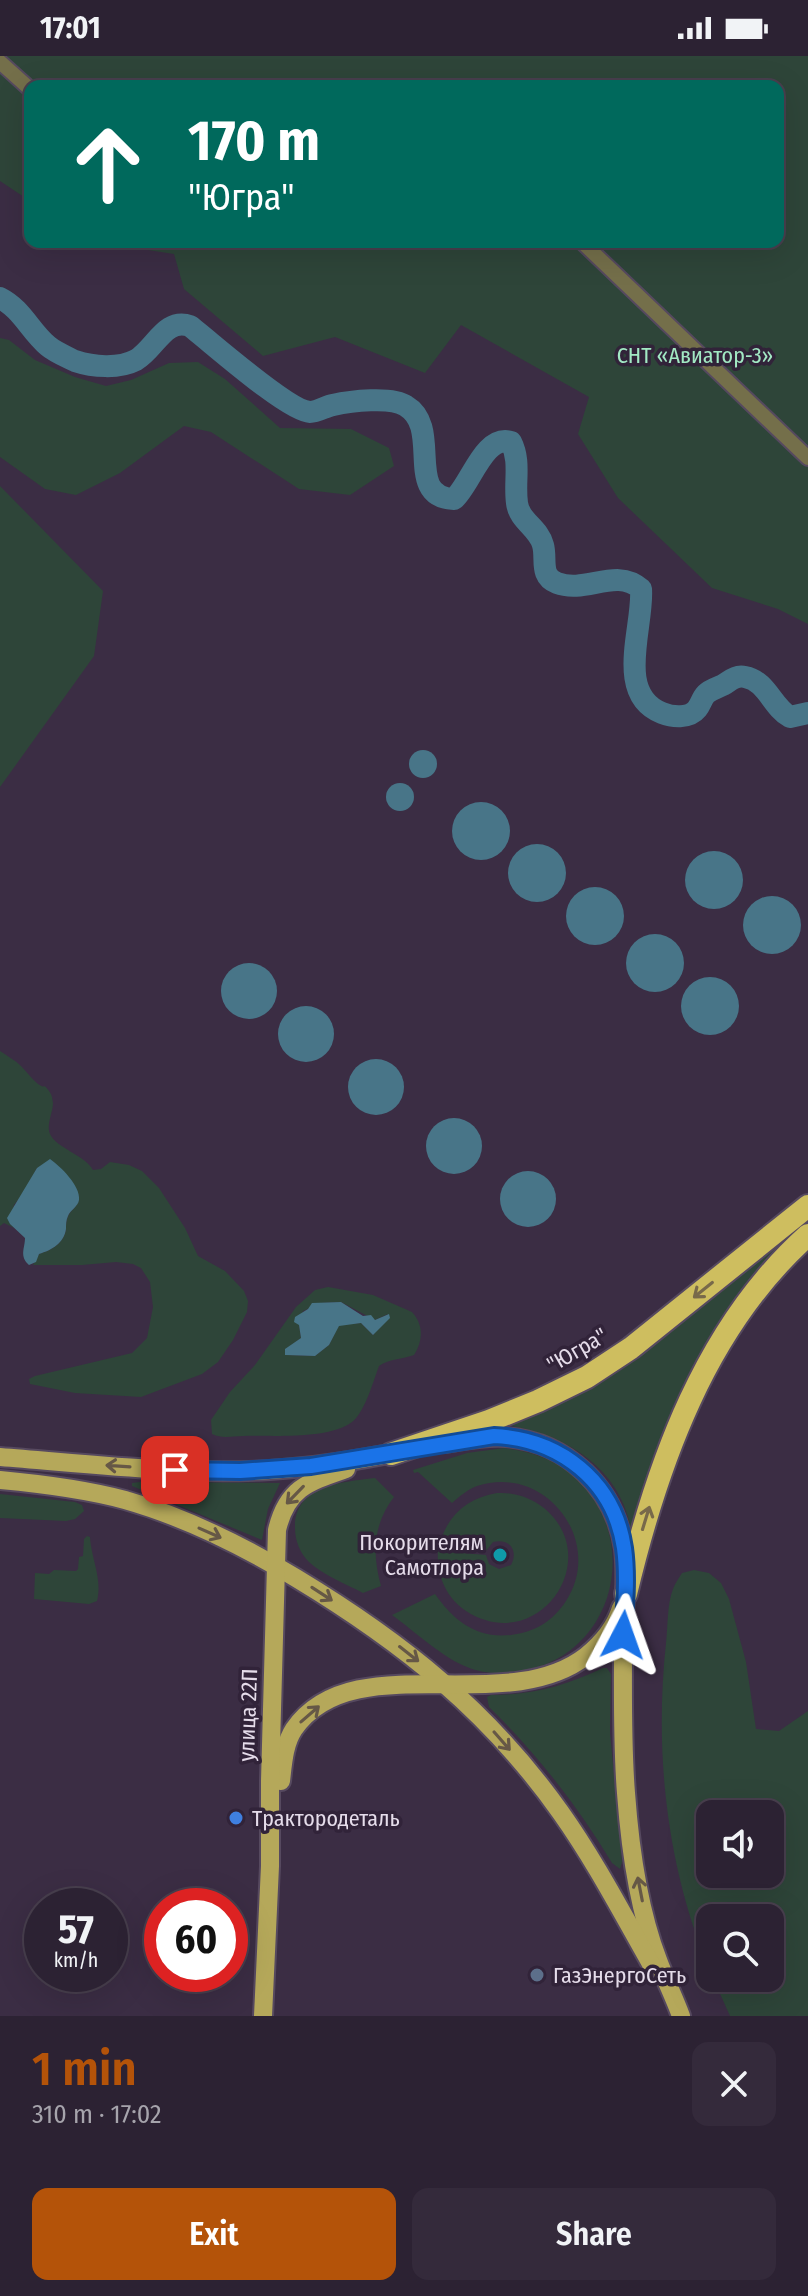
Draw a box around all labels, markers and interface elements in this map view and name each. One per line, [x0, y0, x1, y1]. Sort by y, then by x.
text: 17:01 [40, 10, 101, 46]
text: 170 m [188, 108, 320, 175]
icon: ahead [56, 112, 160, 216]
text: "Югра" [188, 176, 295, 220]
park label: СНТ «Авиатор-3» [617, 342, 773, 369]
one-way arrow [693, 1282, 714, 1299]
street label: "Югра" [542, 1322, 612, 1378]
pin [141, 1436, 209, 1504]
icon: arrive [153, 1448, 197, 1492]
one-way arrow [105, 1458, 132, 1473]
one-way arrow [286, 1485, 305, 1504]
one-way arrow [639, 1506, 654, 1532]
one-way arrow [197, 1527, 222, 1542]
place label: Покорителям Самотлора [359, 1529, 484, 1581]
marker: Покорителям Самотлора [491, 1546, 509, 1564]
one-way arrow [310, 1587, 333, 1603]
position arrow [581, 1593, 665, 1677]
one-way arrow [398, 1645, 419, 1663]
street label: улица 22П [233, 1668, 263, 1762]
one-way arrow [300, 1705, 320, 1723]
one-way arrow [493, 1731, 511, 1751]
map controls [696, 1800, 784, 1992]
button: sound [696, 1800, 784, 1888]
place label: Трактородеталь [252, 1805, 400, 1832]
marker: Трактородеталь [227, 1809, 245, 1827]
one-way arrow [631, 1877, 646, 1902]
speed limit sign: 60 [144, 1888, 248, 1992]
button: search [696, 1904, 784, 1992]
text: 57 [58, 1906, 94, 1954]
text: km/h [54, 1948, 98, 1972]
place label: ГазЭнергоСеть [553, 1962, 686, 1989]
marker: ГазЭнергоСеть [528, 1966, 546, 1984]
text: 1 min [32, 2040, 137, 2098]
button: close [692, 2042, 776, 2126]
text: 310 m · 17:02 [32, 2099, 162, 2130]
button: Exit [32, 2188, 396, 2280]
button: Share [412, 2188, 776, 2280]

